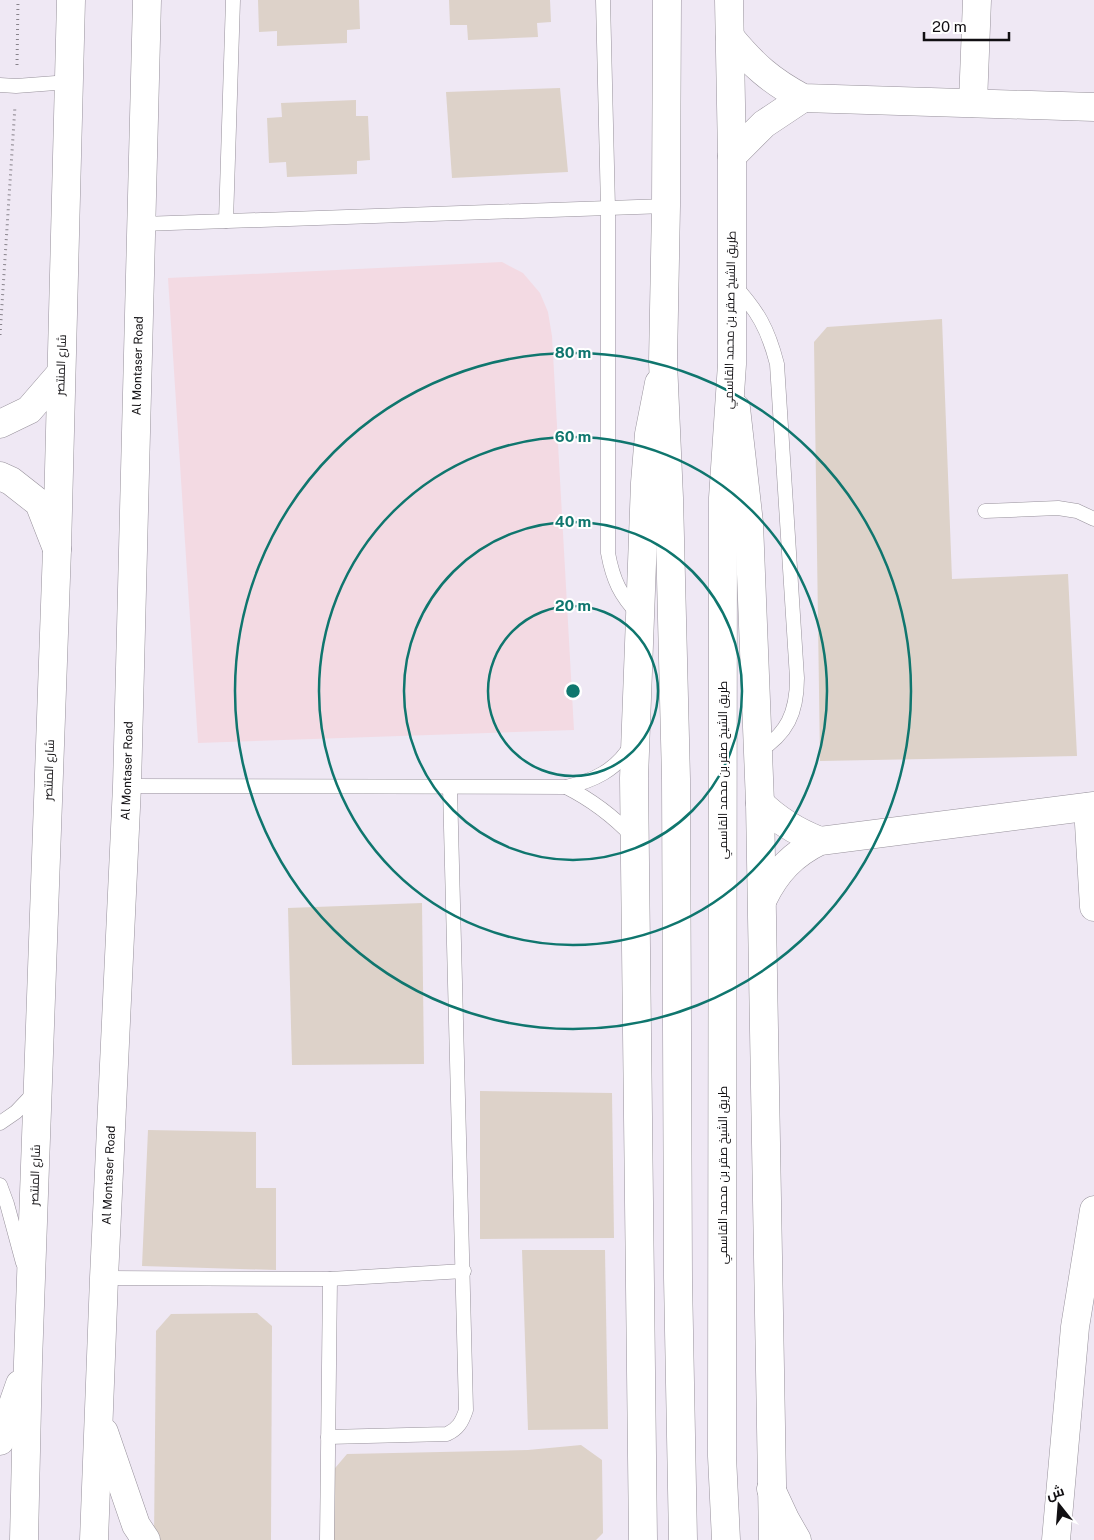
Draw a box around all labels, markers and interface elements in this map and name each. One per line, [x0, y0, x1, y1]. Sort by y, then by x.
scale bar [924, 10, 1009, 42]
text: 20 m [932, 18, 967, 35]
street label: طريق الشيخ صقر بن محمد القاسمي [721, 231, 742, 409]
street label: Al Montaser Road [129, 316, 146, 416]
street label: شارع المنتصر [53, 334, 70, 397]
text: 80 m [555, 344, 591, 361]
text: 60 m [555, 428, 591, 445]
text: 40 m [555, 513, 591, 530]
text: 20 m [555, 597, 591, 614]
street label: طريق الشيخ صقر بن محمد القاسمي [716, 681, 733, 859]
centre of rings [564, 682, 582, 700]
street label: Al Montaser Road [118, 721, 136, 821]
street label: شارع المنتصر [41, 739, 58, 802]
street label: طريق الشيخ صقر بن محمد القاسمي [716, 1086, 733, 1264]
street label: Al Montaser Road [99, 1125, 118, 1225]
street label: شارع المنتصر [27, 1144, 44, 1207]
north arrow [1034, 1480, 1084, 1530]
text: ش [1044, 1482, 1066, 1504]

